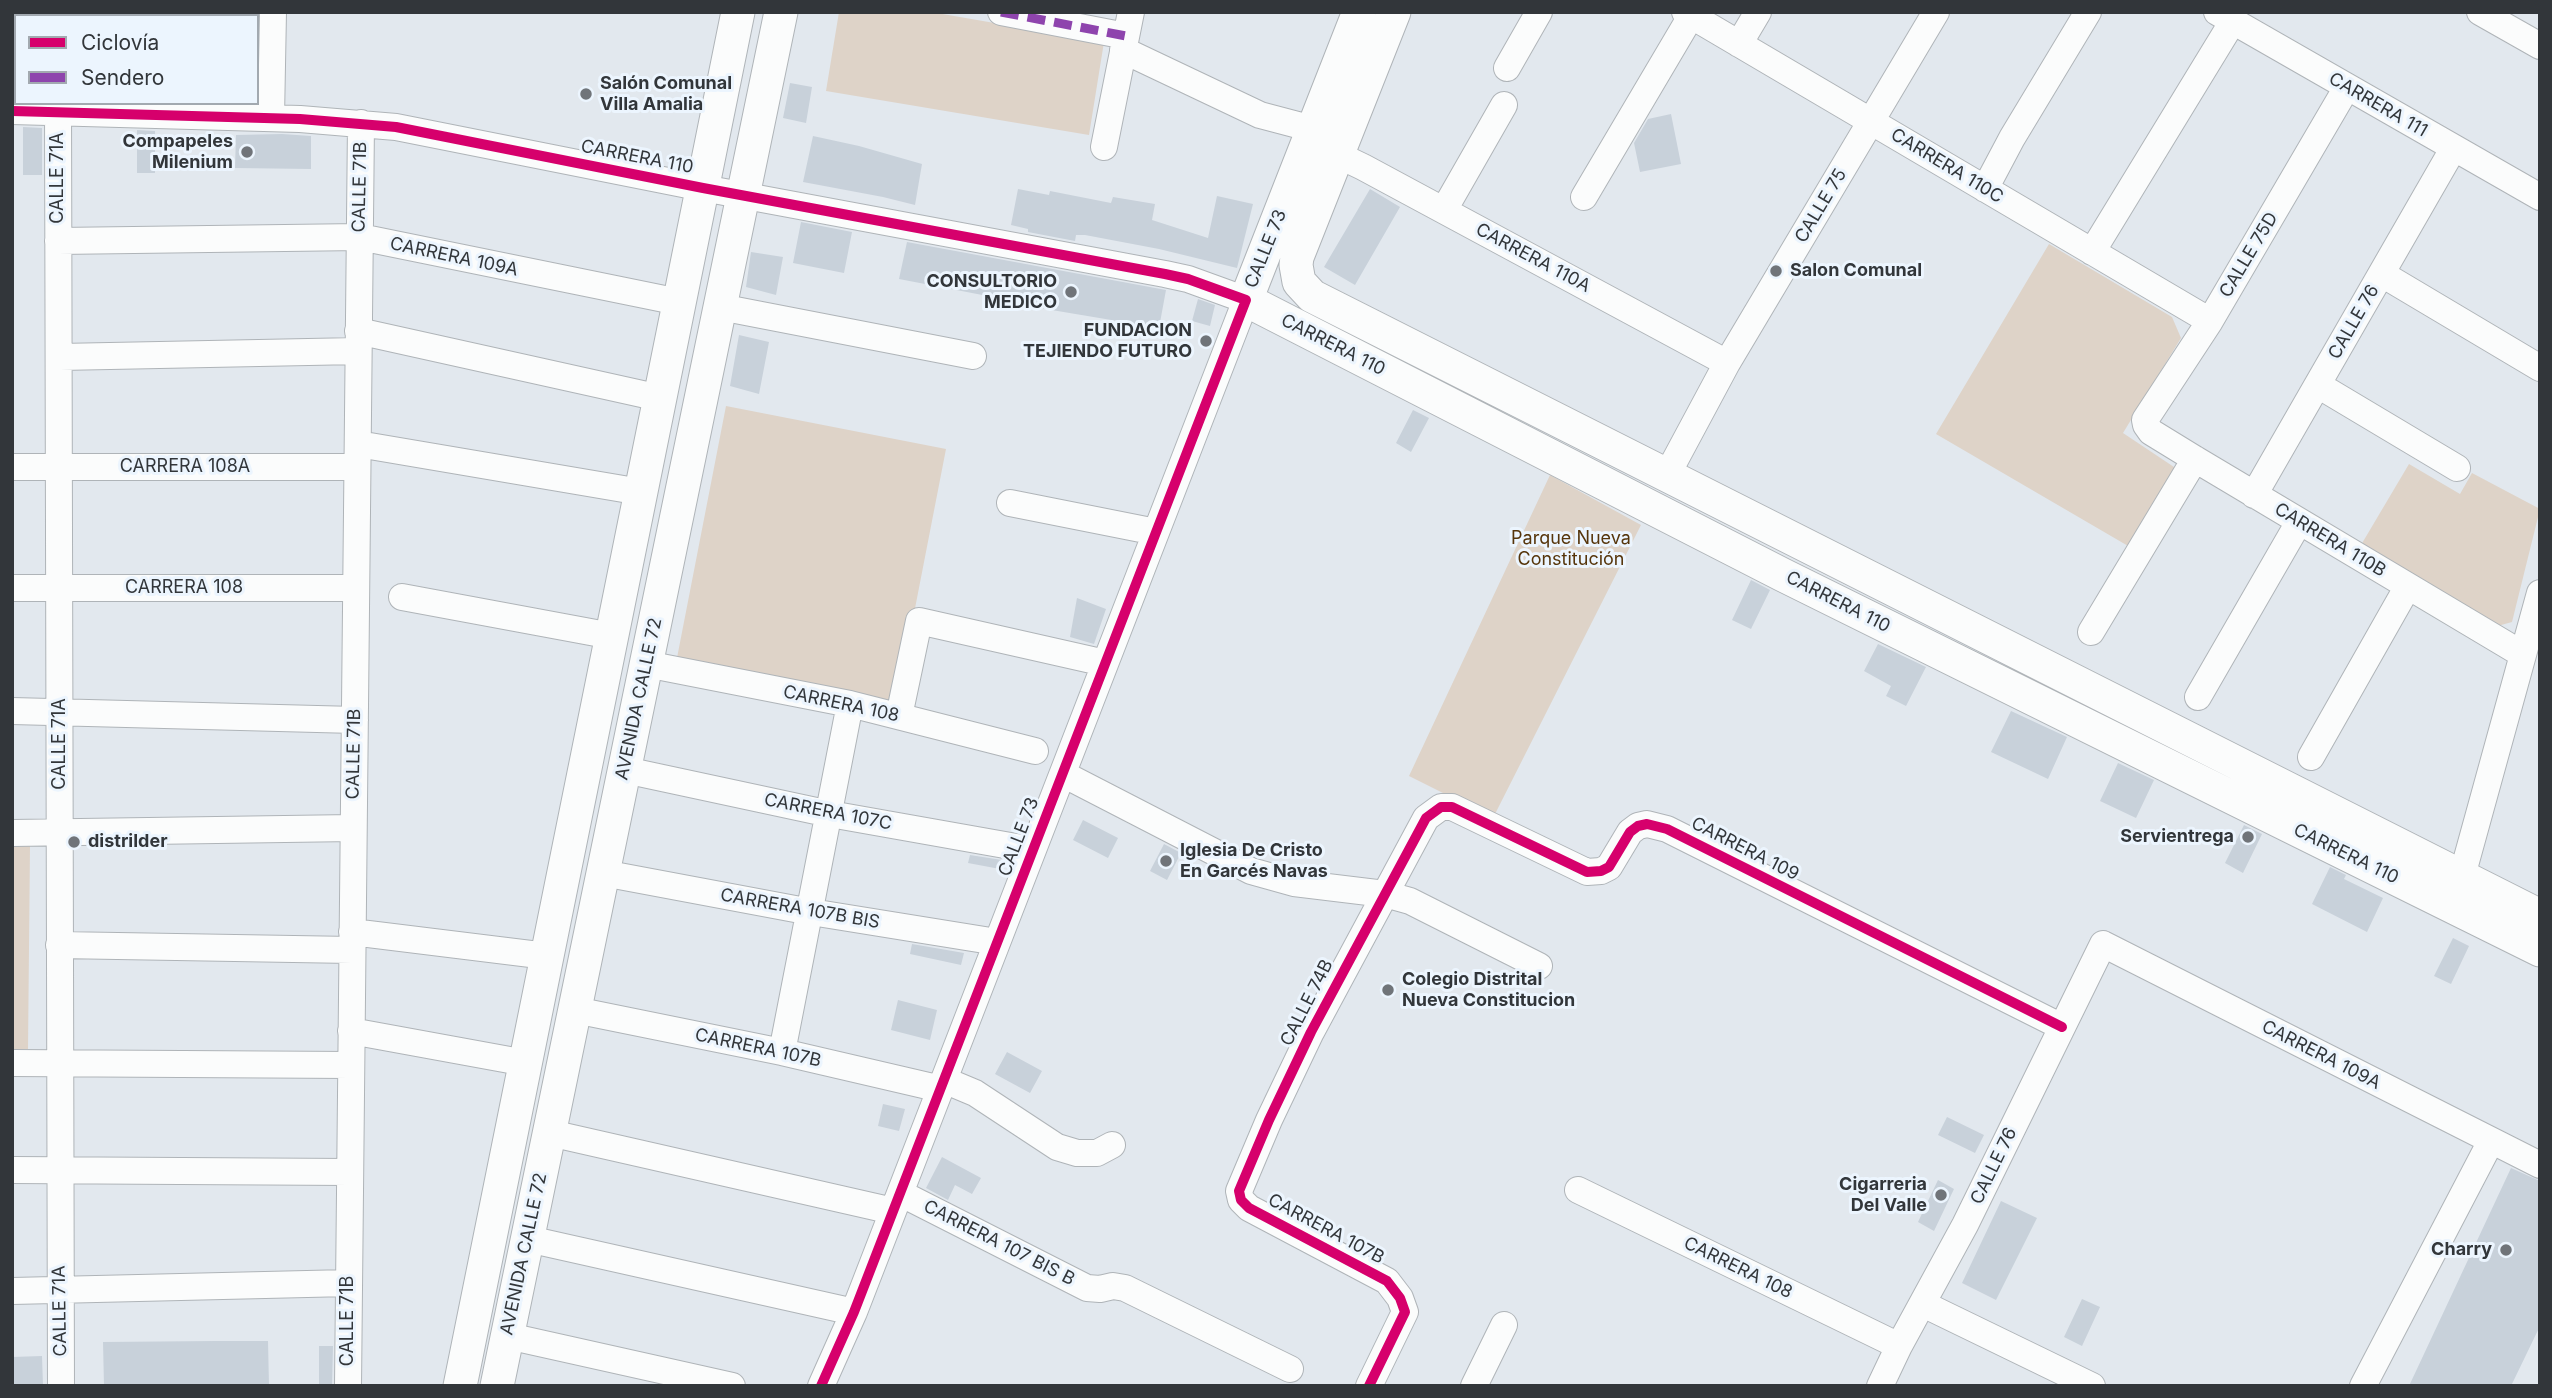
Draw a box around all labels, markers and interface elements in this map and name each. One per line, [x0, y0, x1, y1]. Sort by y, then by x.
legend [14, 14, 259, 105]
text: Ciclovía [81, 30, 159, 55]
text: Sendero [81, 65, 164, 90]
street label: CARRERA 111 [2325, 68, 2431, 142]
place label: Salón Comunal Villa Amalia [600, 73, 732, 116]
marker: Salón Comunal Villa Amalia [578, 86, 594, 102]
street label: CARRERA 110C [1887, 124, 2007, 208]
place label: Compapeles Milenium [122, 131, 233, 174]
street label: CALLE 71A [47, 132, 69, 224]
street label: CARRERA 110 [579, 135, 695, 179]
street label: CALLE 71B [348, 141, 372, 233]
marker: Compapeles Milenium [239, 144, 255, 160]
street label: CALLE 75 [1791, 165, 1851, 247]
street label: CALLE 73 [1241, 207, 1291, 291]
street label: CALLE 75D [2215, 209, 2283, 301]
street label: CARRERA 110A [1472, 219, 1594, 297]
street label: CARRERA 109A [388, 233, 520, 281]
place label: Salon Comunal [1790, 260, 1922, 282]
marker: Salon Comunal [1768, 263, 1784, 279]
place label: CONSULTORIO MEDICO [927, 271, 1057, 314]
street label: CALLE 76 [2324, 281, 2384, 363]
marker: CONSULTORIO MEDICO [1063, 284, 1079, 300]
street label: CARRERA 110 [1277, 309, 1389, 381]
place label: FUNDACION TEJIENDO FUTURO [1023, 320, 1192, 362]
marker: FUNDACION TEJIENDO FUTURO [1198, 333, 1214, 349]
street label: CARRERA 108A [120, 456, 250, 478]
street label: CARRERA 110B [2270, 498, 2390, 582]
park label: Parque Nueva Constitución [1511, 528, 1631, 570]
street label: CARRERA 110 [1782, 566, 1894, 638]
street label: CARRERA 108 [125, 577, 243, 599]
street label: AVENIDA CALLE 72 [611, 616, 667, 782]
street label: CARRERA 108 [781, 681, 901, 727]
street label: CALLE 71A [49, 698, 71, 790]
street label: CALLE 71B [342, 708, 366, 800]
street label: CARRERA 107C [762, 789, 894, 835]
street label: CALLE 73 [994, 795, 1044, 879]
street label: CARRERA 109 [1687, 813, 1803, 885]
street label: CARRERA 110 [2290, 819, 2402, 889]
place label: Servientrega [2120, 826, 2234, 848]
marker: Servientrega [2240, 829, 2256, 845]
place label: distrilder [88, 831, 168, 853]
marker: distrilder [66, 834, 82, 850]
place label: Iglesia De Cristo En Garcés Navas [1180, 840, 1328, 882]
marker: Iglesia De Cristo En Garcés Navas [1158, 853, 1174, 869]
street label: CARRERA 107B BIS [718, 884, 882, 934]
street label: CALLE 74B [1276, 956, 1338, 1050]
place label: Colegio Distrital Nueva Constitucion [1402, 969, 1575, 1012]
marker: Colegio Distrital Nueva Constitucion [1380, 982, 1396, 998]
street label: CARRERA 109A [2258, 1016, 2384, 1094]
street label: CARRERA 107B [693, 1024, 823, 1072]
street label: CALLE 76 [1966, 1124, 2022, 1208]
street label: AVENIDA CALLE 72 [496, 1171, 552, 1337]
place label: Cigarreria Del Valle [1839, 1174, 1927, 1216]
marker: Cigarreria Del Valle [1933, 1187, 1949, 1203]
street label: CARRERA 107B [1264, 1189, 1388, 1269]
street label: CARRERA 107 BIS B [920, 1196, 1078, 1290]
street label: CARRERA 108 [1680, 1232, 1796, 1304]
place label: Charry [2431, 1239, 2492, 1261]
marker: Charry [2498, 1242, 2514, 1258]
street label: CALLE 71A [48, 1265, 72, 1357]
street label: CALLE 71B [337, 1276, 359, 1366]

